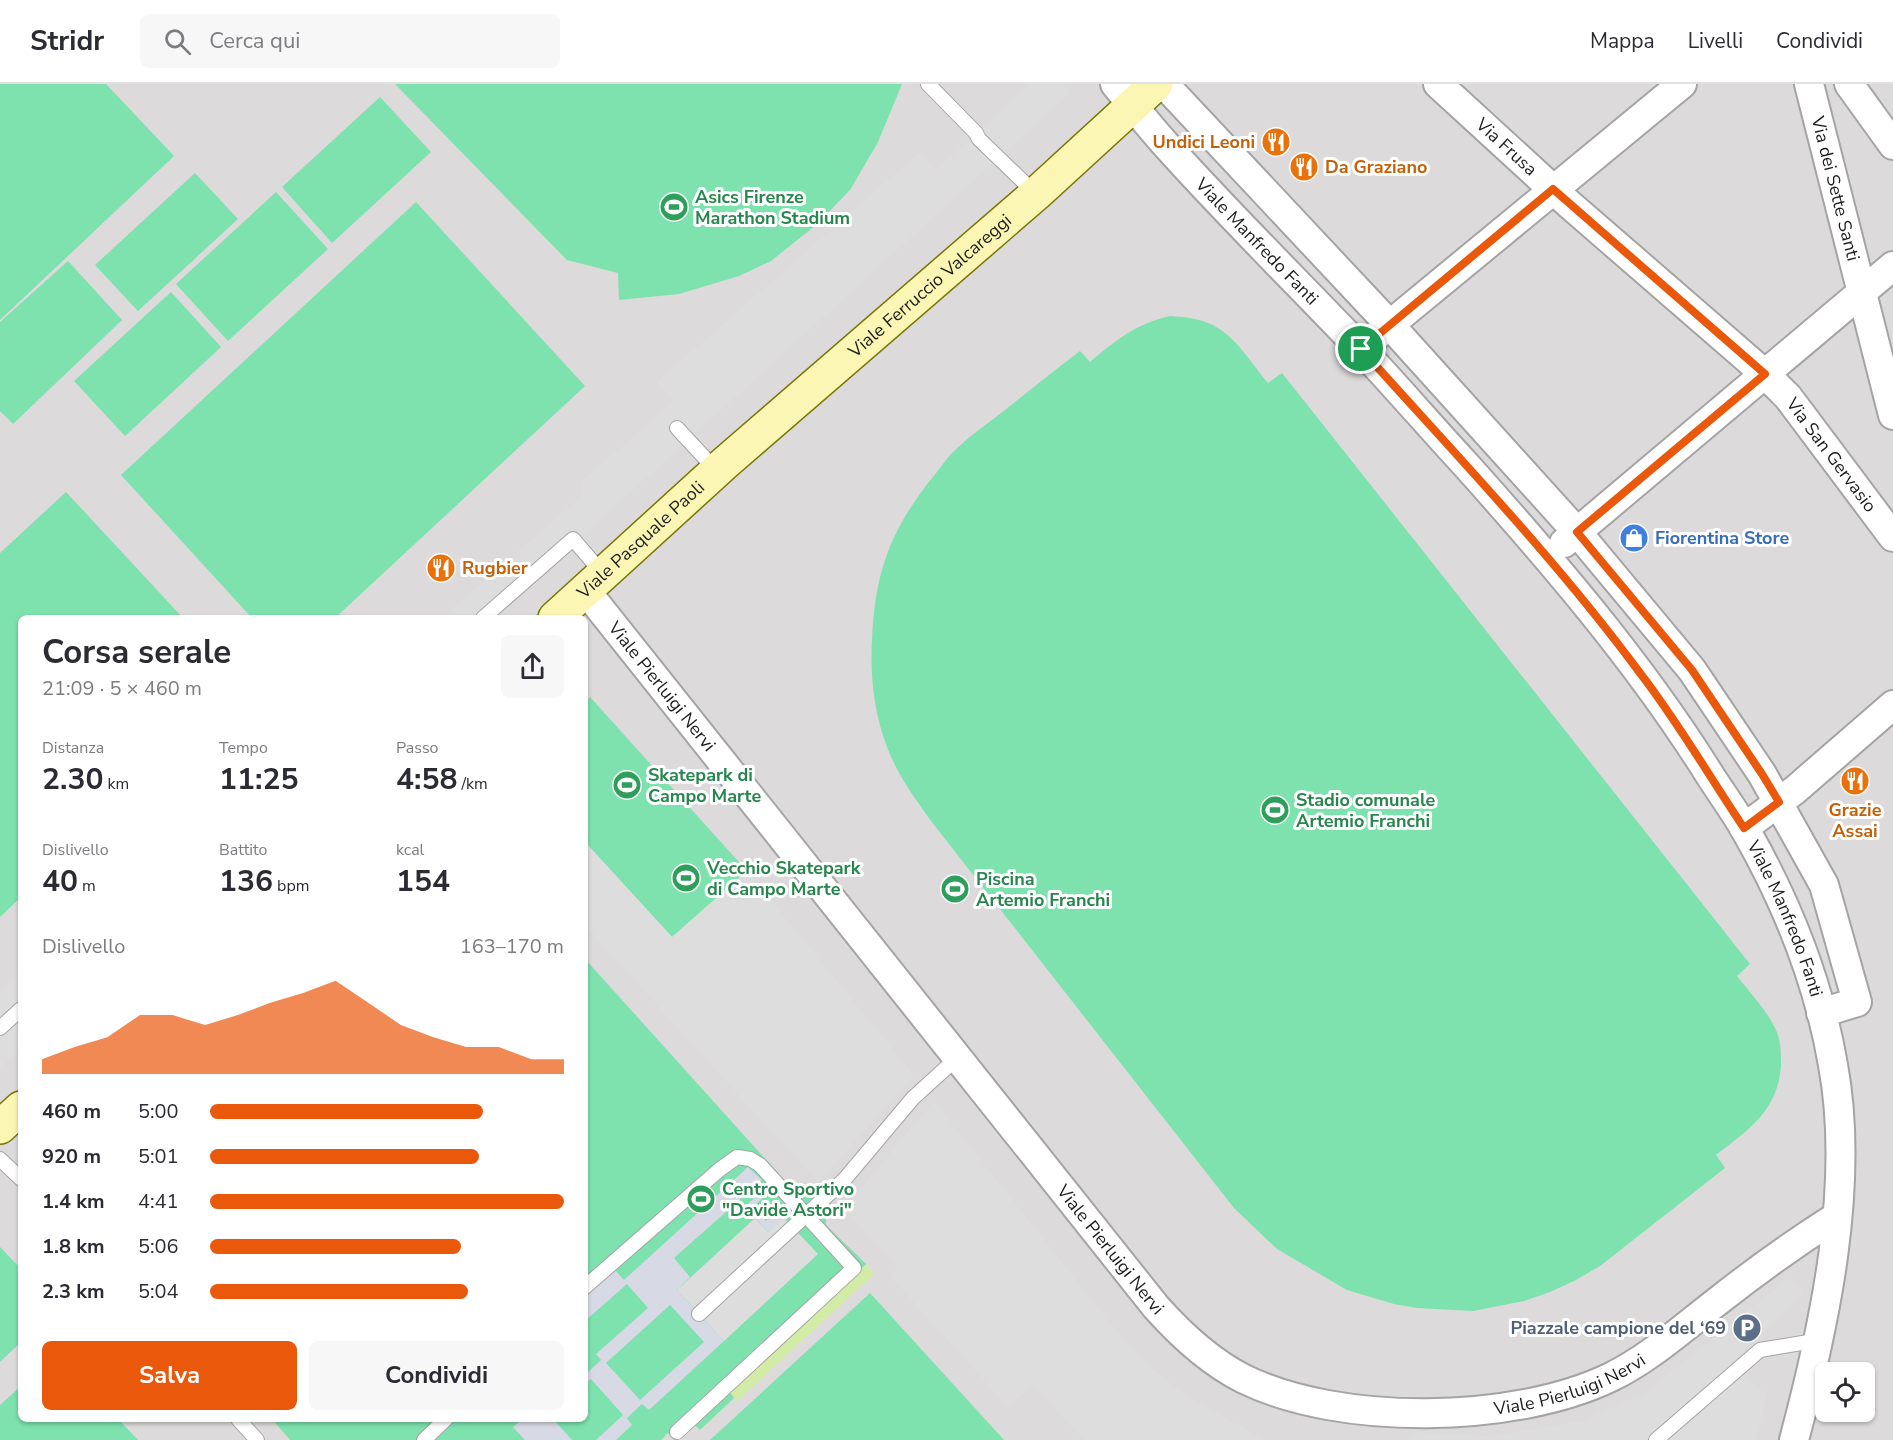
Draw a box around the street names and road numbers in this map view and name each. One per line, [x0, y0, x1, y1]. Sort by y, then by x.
street label: Via Frusa [1470, 112, 1542, 181]
street label: Via dei Sette Santi [1805, 113, 1865, 263]
street label: Viale Manfredo Fanti [1189, 172, 1324, 310]
street label: Viale Ferruccio Valcareggi [843, 209, 1017, 364]
street label: Via San Gervasio [1780, 392, 1882, 517]
street label: Viale Pasquale Paoli [571, 476, 710, 605]
street label: Viale Pierluigi Nervi [602, 616, 721, 756]
street label: Viale Manfredo Fanti [1741, 835, 1829, 999]
street label: Viale Pierluigi Nervi [1051, 1179, 1169, 1320]
street label: Viale Pierluigi Nervi [1491, 1348, 1650, 1421]

